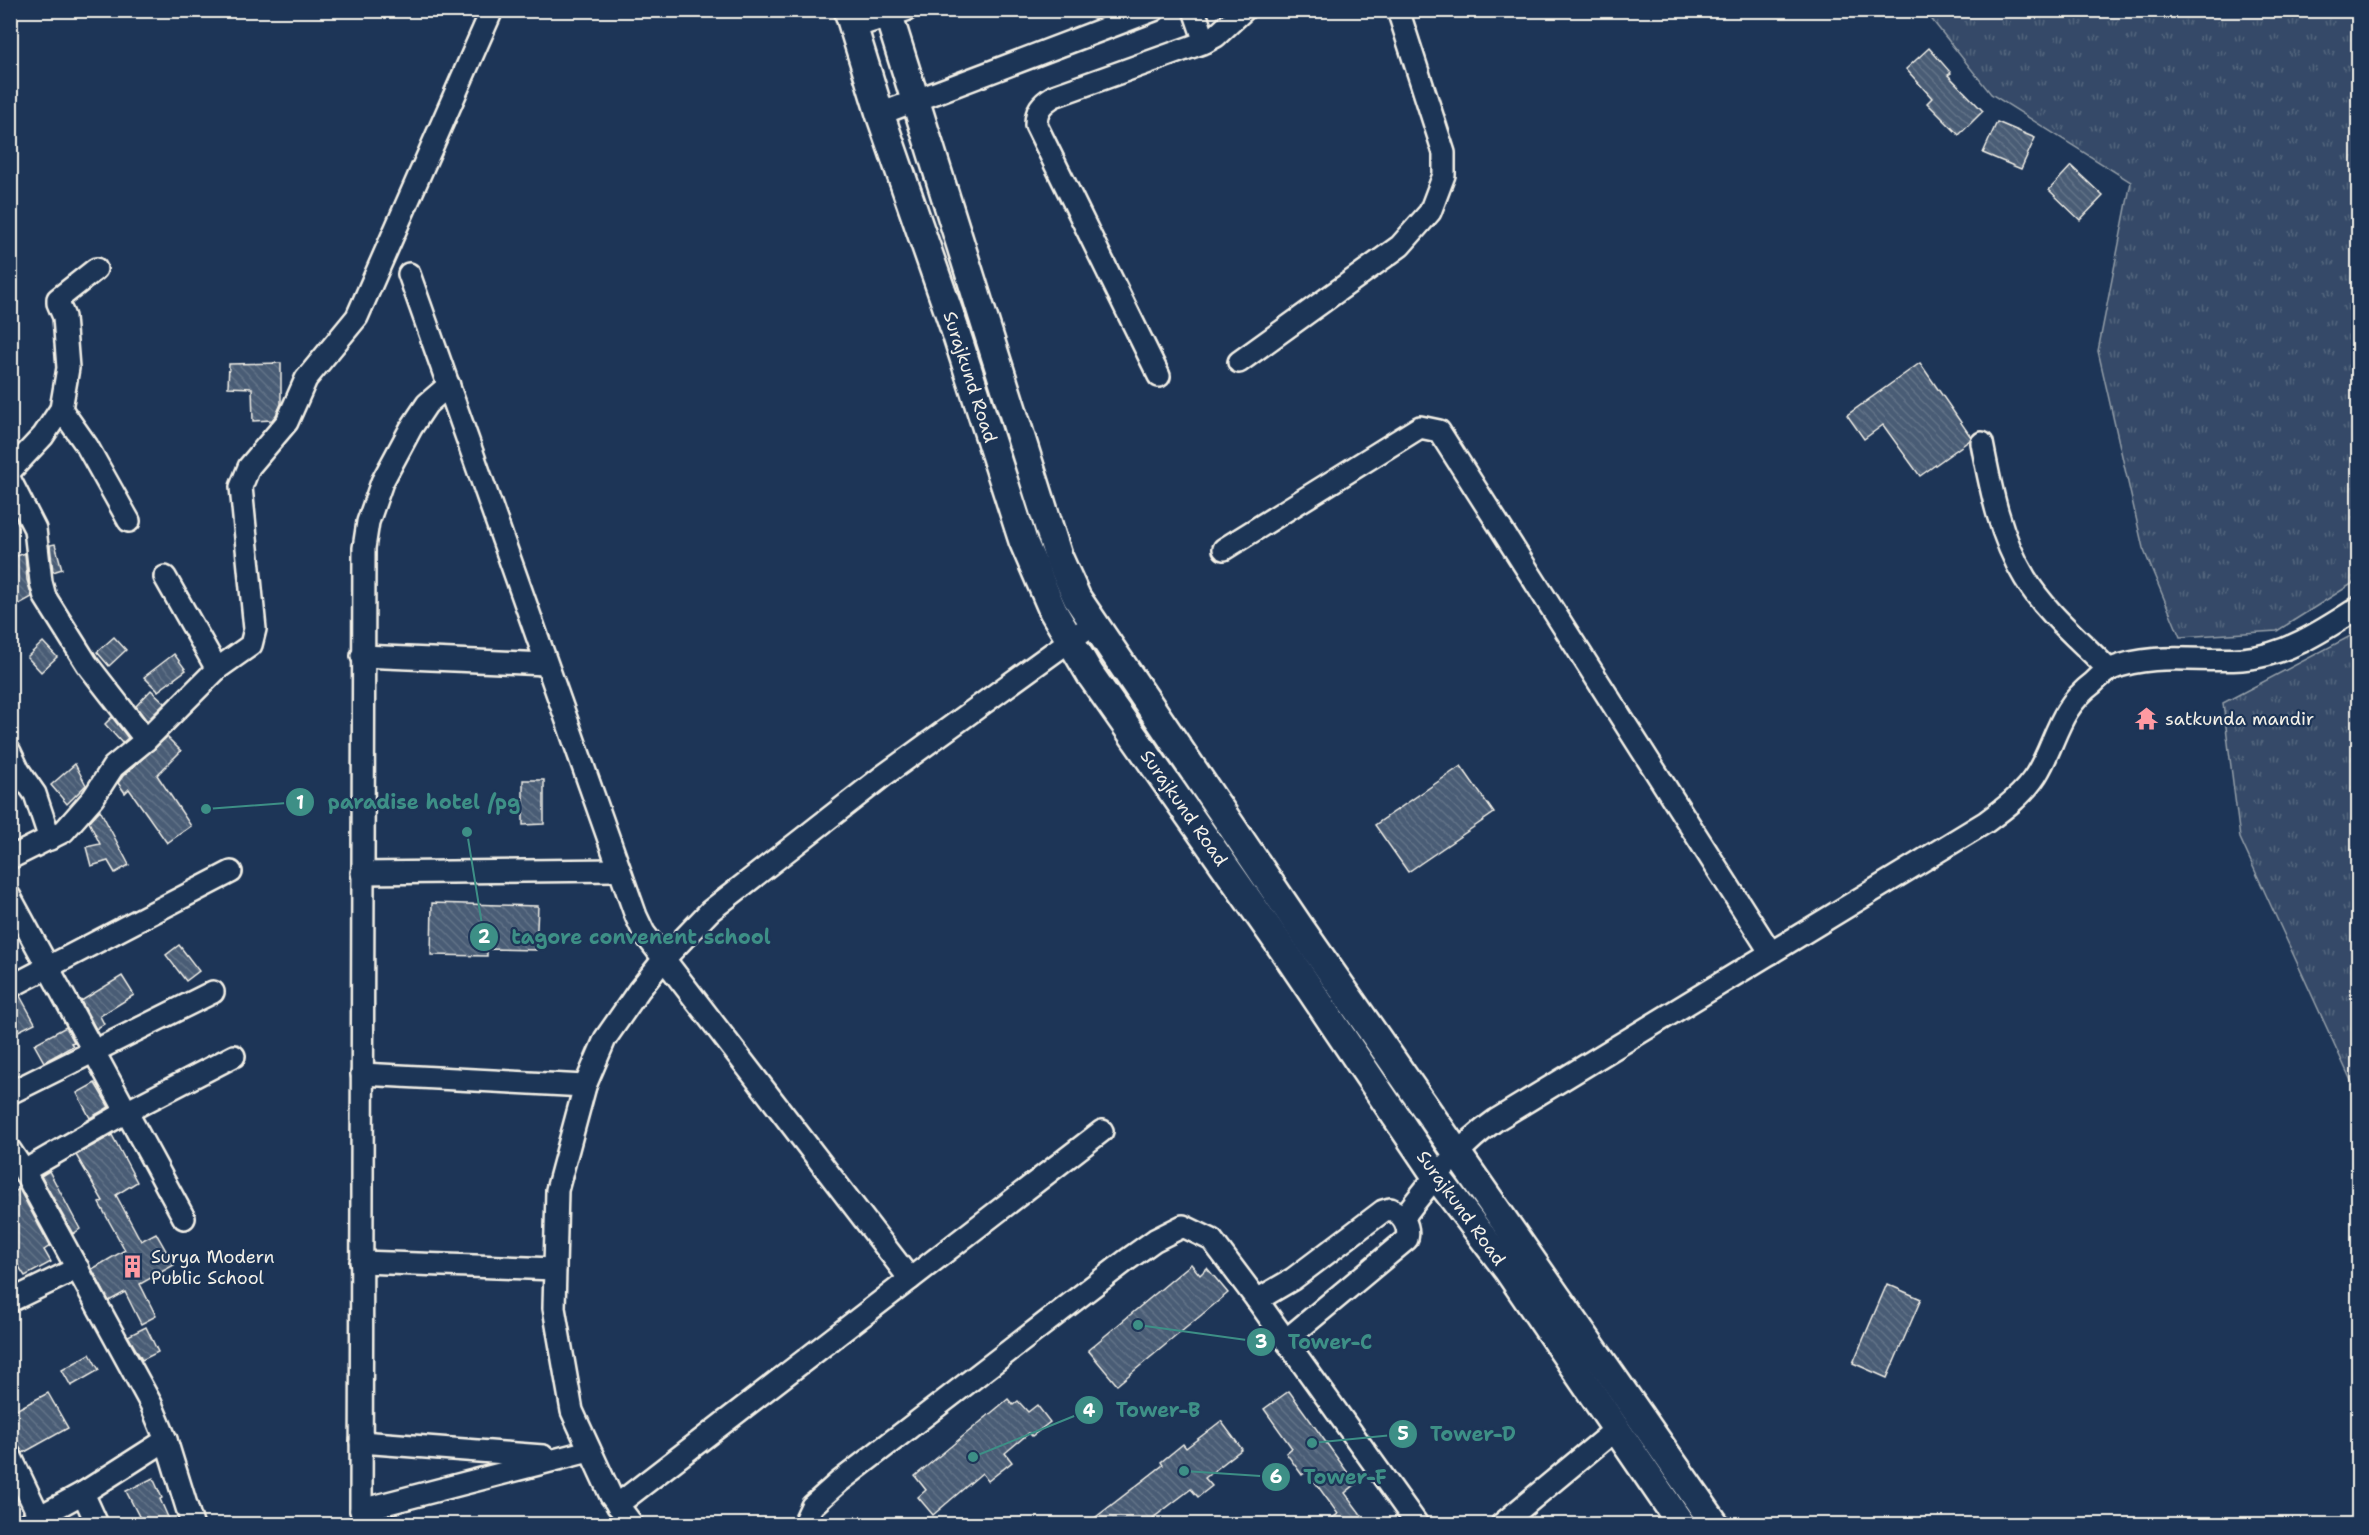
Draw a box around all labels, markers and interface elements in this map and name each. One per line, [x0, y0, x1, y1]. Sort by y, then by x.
street label: Surajkund Road [937, 308, 1003, 446]
temple icon: satkunda mandir [2134, 706, 2160, 732]
place label: satkunda mandir [2165, 707, 2314, 731]
street label: Surajkund Road [1135, 745, 1233, 871]
callout: paradise hotel /pg [285, 783, 532, 821]
text: paradise hotel /pg [328, 789, 520, 815]
text: 1 [296, 791, 304, 815]
callout: tagore convenent school [469, 918, 783, 956]
text: tagore convenent school [511, 924, 771, 950]
text: 2 [478, 925, 491, 949]
street label: Surajkund Road [1411, 1146, 1511, 1270]
place label: Surya Modern Public School [151, 1245, 274, 1290]
building icon: Surya Modern Public School [120, 1254, 146, 1280]
callout: Tower-C [1246, 1323, 1384, 1361]
text: Tower-C [1288, 1329, 1372, 1355]
text: 3 [1255, 1330, 1267, 1354]
callout: Tower-B [1074, 1391, 1213, 1429]
text: Tower-B [1116, 1397, 1200, 1423]
text: 4 [1083, 1399, 1096, 1423]
callout: Tower-D [1388, 1415, 1528, 1453]
text: Tower-D [1430, 1421, 1516, 1447]
text: 5 [1397, 1422, 1409, 1446]
callout: Tower-F [1261, 1458, 1399, 1496]
text: Tower-F [1303, 1464, 1387, 1490]
text: 6 [1270, 1465, 1282, 1489]

